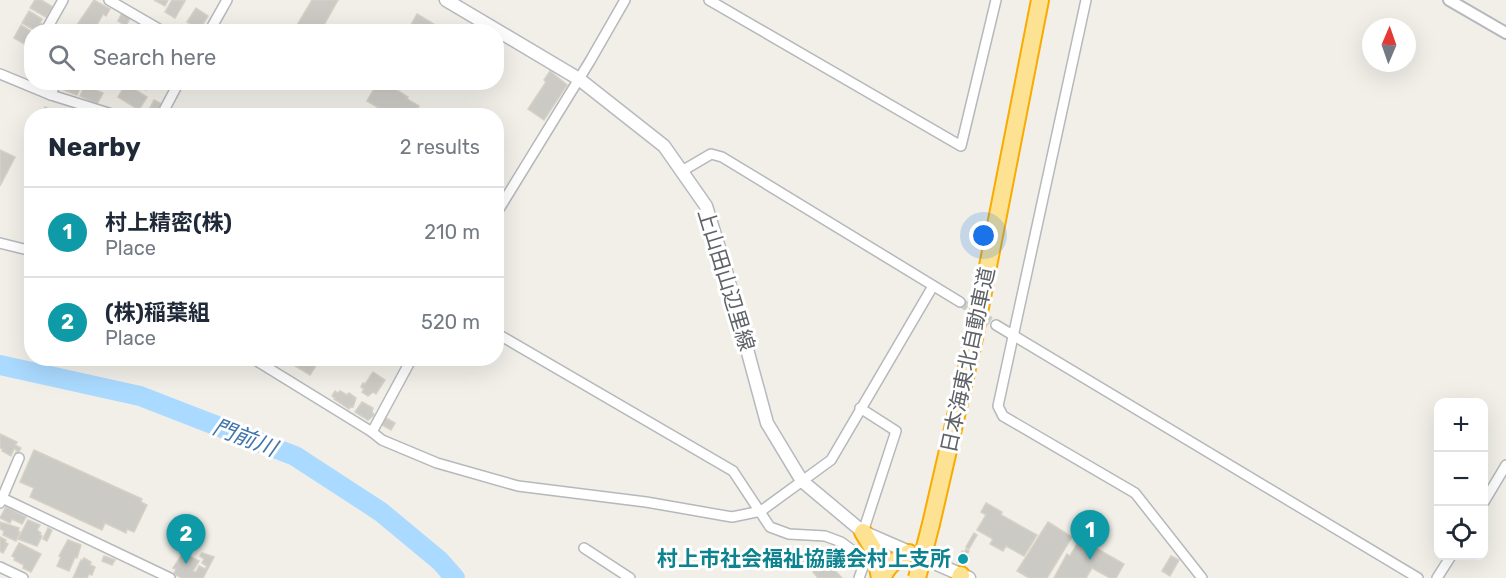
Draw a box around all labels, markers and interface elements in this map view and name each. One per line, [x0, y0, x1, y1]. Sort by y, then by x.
north arrow [1362, 18, 1416, 72]
search box [24, 24, 504, 90]
icon: search [45, 41, 78, 74]
text: Search here [93, 44, 216, 71]
text: Nearby [48, 132, 141, 163]
text: 2 results [400, 135, 480, 159]
street label: 上山田山辺里線 [693, 206, 760, 354]
text: 村上精密(株) [105, 209, 232, 236]
text: 1 [63, 220, 72, 244]
text: 210 m [424, 220, 480, 244]
your location [969, 221, 998, 250]
text: Place [105, 236, 156, 260]
street label: 日本海東北自動車道 [936, 265, 999, 455]
text: (株)稲葉組 [105, 299, 210, 326]
text: 2 [61, 310, 74, 334]
text: 520 m [421, 310, 480, 334]
text: Place [105, 326, 156, 350]
map controls [1434, 398, 1488, 560]
button: + [1434, 398, 1488, 452]
water label: 門前川 [209, 413, 282, 463]
button: − [1434, 452, 1488, 506]
button: locate [1434, 506, 1488, 560]
pin: 1 [1070, 510, 1110, 560]
pin: 2 [166, 514, 206, 564]
place label: 村上市社会福祉協議会村上支所 [657, 546, 951, 571]
marker: 村上市社会福祉協議会村上支所 [956, 552, 970, 566]

